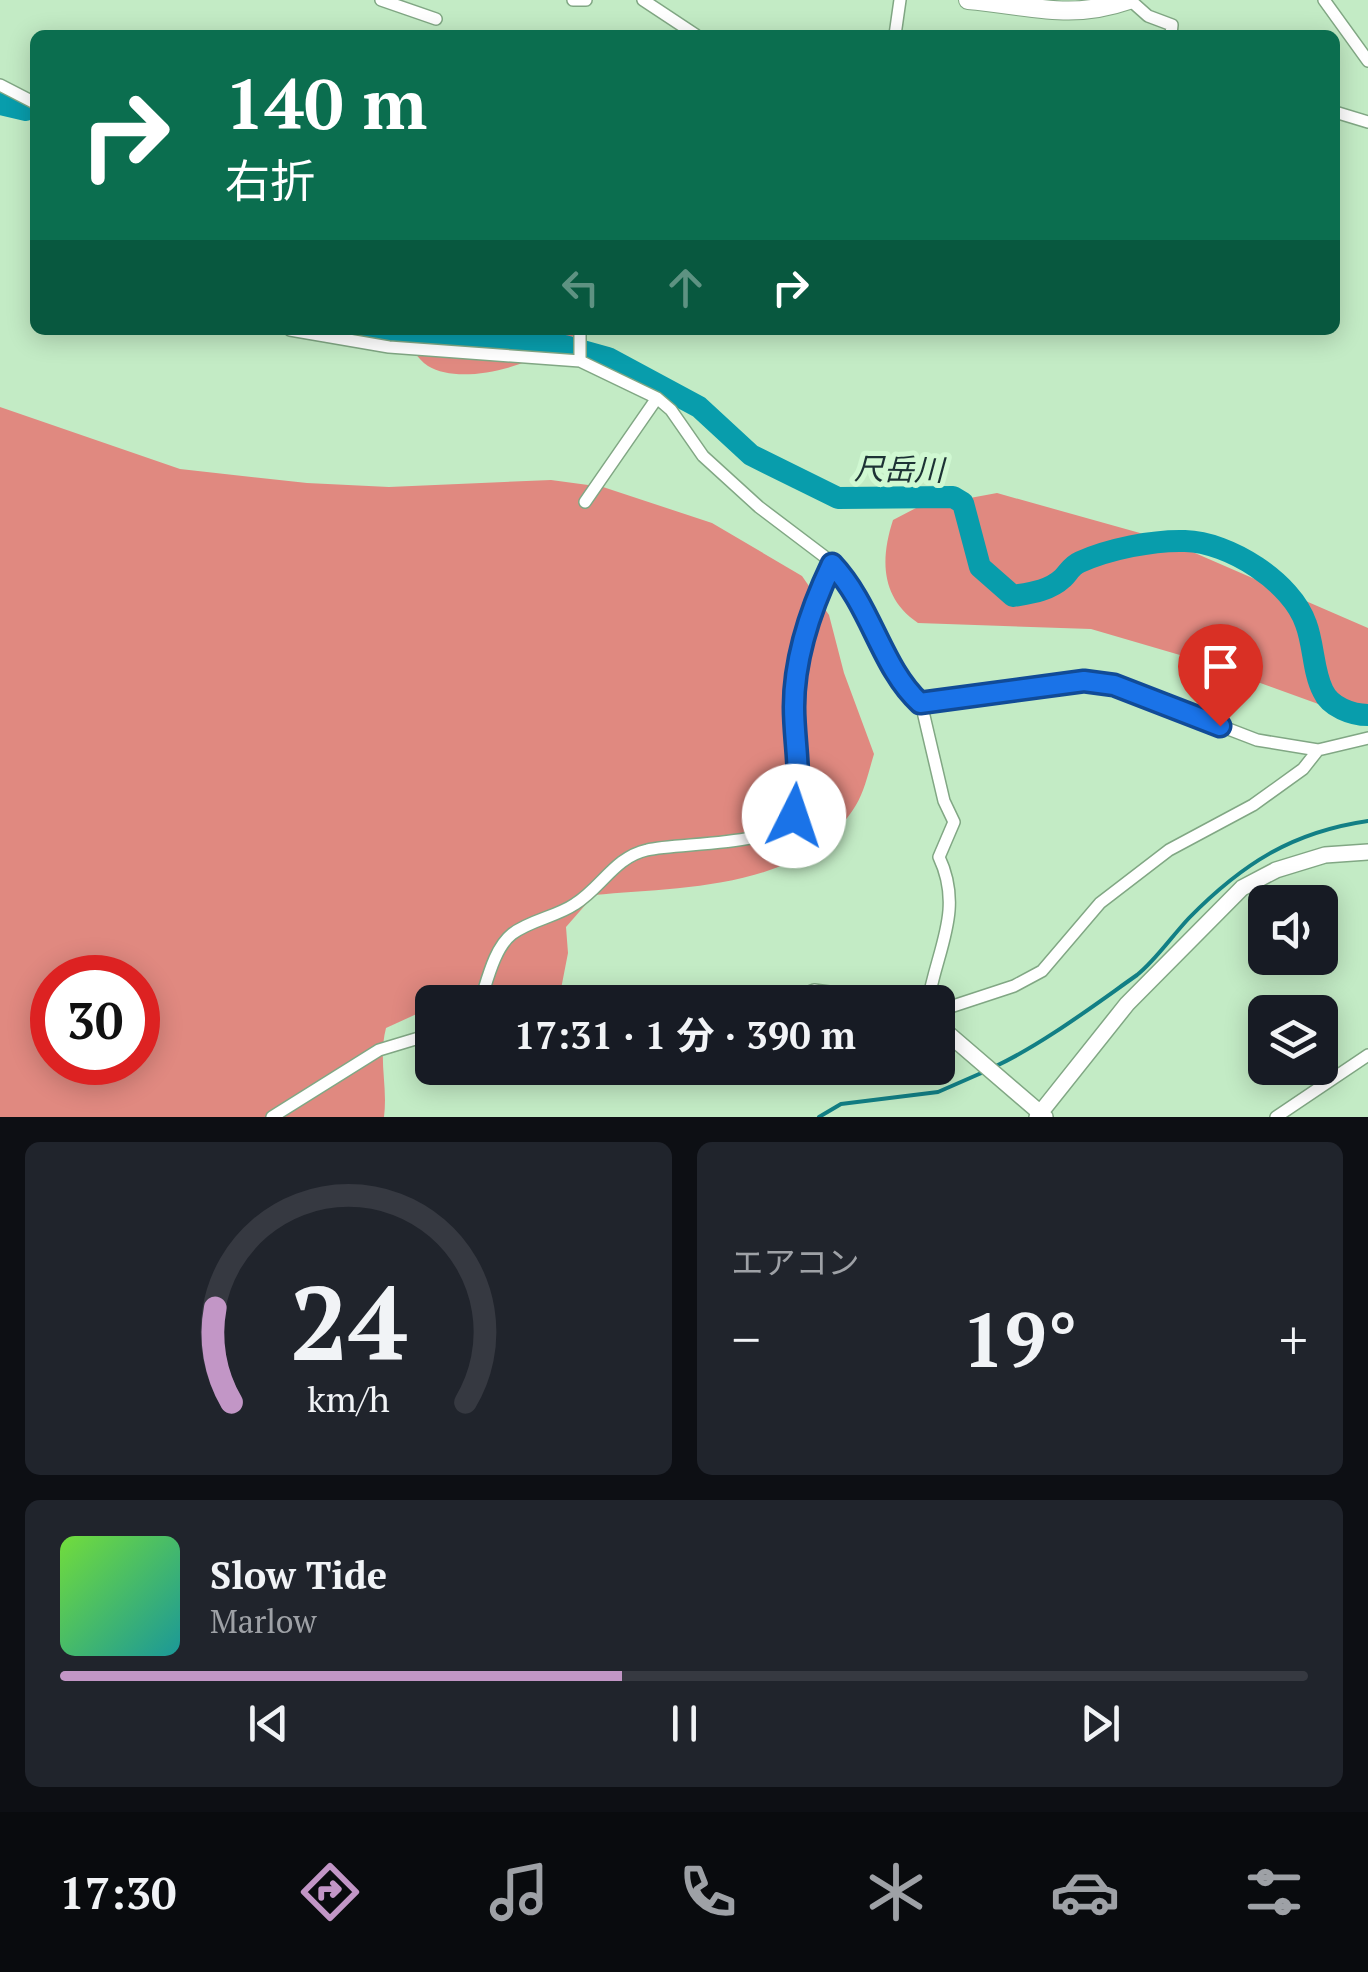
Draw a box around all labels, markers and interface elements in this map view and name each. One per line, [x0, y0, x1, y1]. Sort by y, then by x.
text: 140 m [225, 56, 427, 149]
icon: right [60, 70, 190, 200]
text: 右折 [225, 150, 315, 210]
icon: left [553, 260, 608, 315]
icon: ahead [658, 260, 713, 315]
icon: right [763, 260, 818, 315]
water label: 尺岳川 [854, 448, 947, 490]
pin [1178, 624, 1263, 727]
icon: arrive [1193, 639, 1248, 694]
position arrow [742, 764, 846, 868]
map controls [1248, 885, 1338, 1085]
button: sound [1248, 885, 1338, 975]
speed limit sign: 30 [30, 955, 160, 1085]
button: layers [1248, 995, 1338, 1085]
text: 17:31 · 1 分 · 390 m [514, 1010, 856, 1060]
text: エアコン [732, 1241, 860, 1283]
text: 24 [289, 1252, 407, 1390]
text: 19° [962, 1289, 1078, 1388]
text: − [732, 1302, 761, 1375]
text: + [1279, 1302, 1308, 1375]
text: km/h [307, 1375, 390, 1422]
text: Slow Tide [210, 1550, 387, 1600]
text: Marlow [210, 1600, 316, 1642]
icon: previous [241, 1696, 296, 1751]
icon: pause [657, 1696, 712, 1751]
icon: next [1073, 1696, 1128, 1751]
icon: directions [295, 1857, 365, 1927]
icon: music [484, 1857, 554, 1927]
icon: phone [673, 1857, 743, 1927]
icon: climate [861, 1857, 931, 1927]
icon: car [1050, 1857, 1120, 1927]
icon: filters [1239, 1857, 1309, 1927]
text: 17:30 [59, 1862, 176, 1922]

